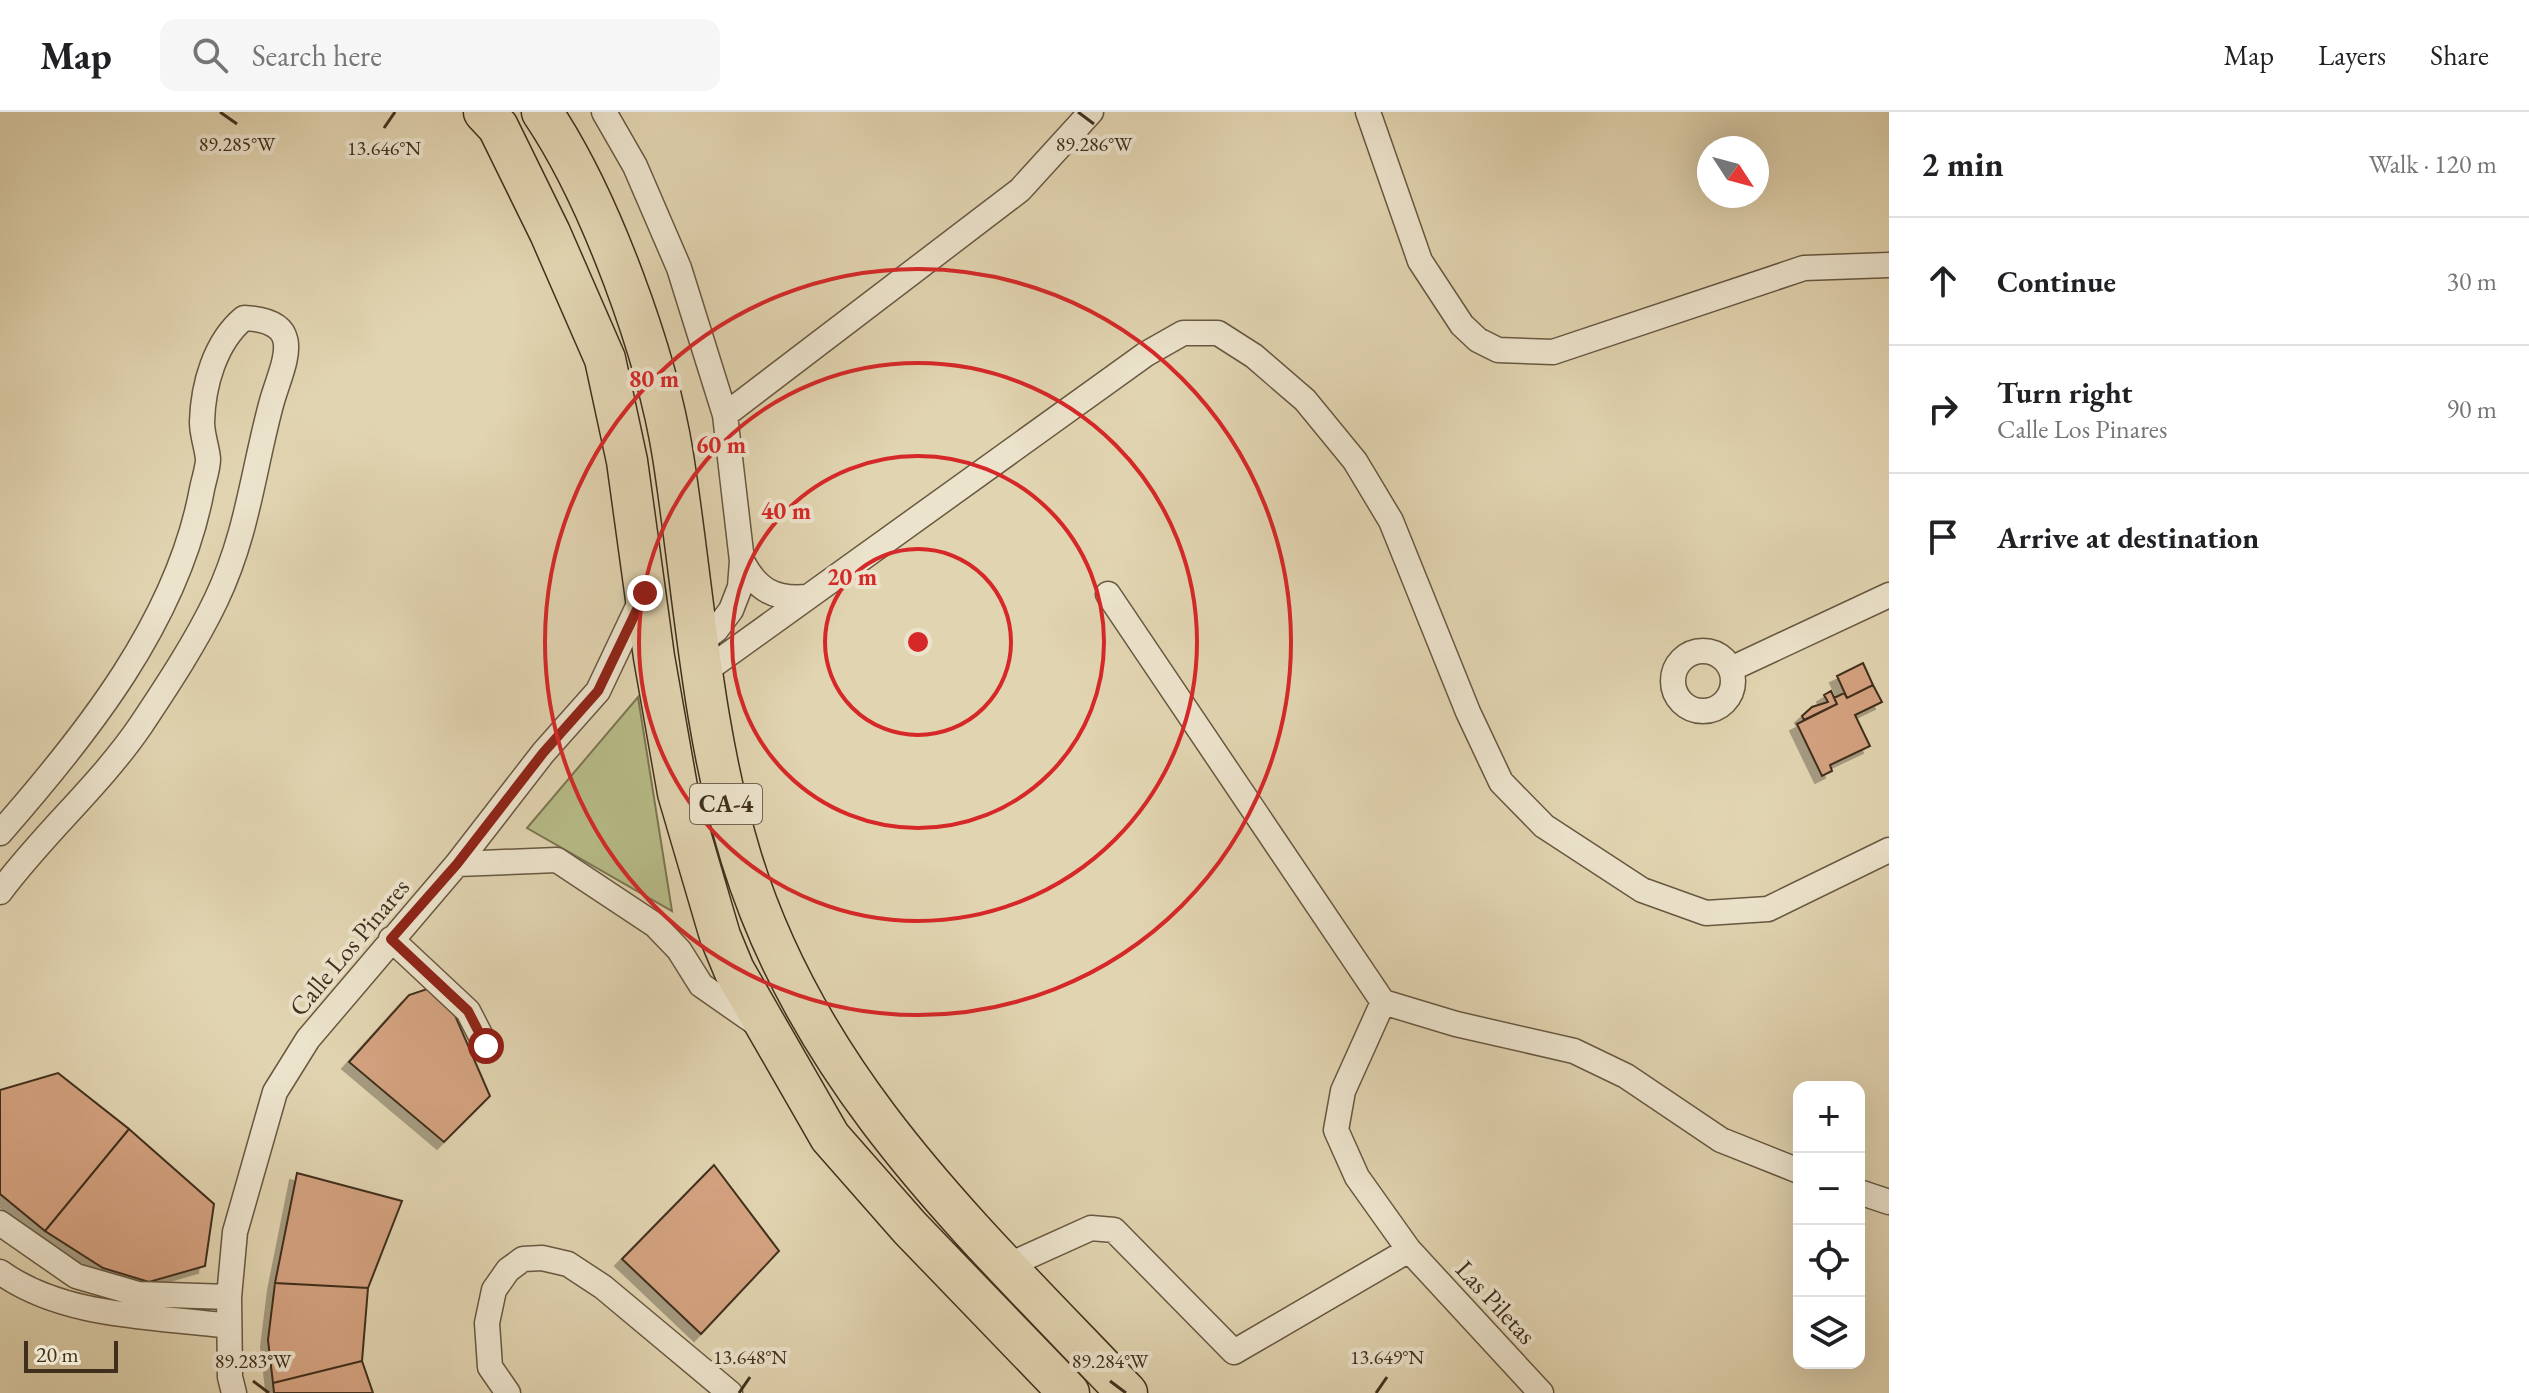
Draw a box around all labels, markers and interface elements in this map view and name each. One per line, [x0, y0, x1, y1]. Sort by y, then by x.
search box [160, 19, 720, 91]
text: Map [40, 31, 112, 80]
icon: search [188, 33, 232, 77]
text: Search here [252, 36, 382, 75]
text: Map [2224, 37, 2274, 73]
text: Layers [2318, 37, 2386, 73]
text: Share [2430, 37, 2489, 73]
text: 89.285°W [199, 131, 276, 157]
text: 89.286°W [1056, 131, 1133, 157]
text: 13.646°N [347, 135, 421, 161]
north arrow [1697, 136, 1769, 208]
text: 2 min [1921, 142, 2004, 186]
text: Walk · 120 m [2369, 147, 2497, 181]
icon: ahead [1921, 259, 1965, 303]
text: Continue [1997, 262, 2116, 301]
text: 30 m [2447, 264, 2497, 298]
text: 80 m [629, 363, 679, 394]
text: Turn right [1997, 373, 2133, 412]
icon: right [1921, 387, 1965, 431]
text: 90 m [2447, 392, 2497, 426]
text: Calle Los Pinares [1997, 412, 2167, 446]
text: 60 m [696, 429, 746, 460]
text: 40 m [761, 495, 811, 526]
icon: arrive [1921, 515, 1965, 559]
text: Arrive at destination [1997, 518, 2259, 557]
text: 20 m [827, 561, 877, 592]
route end [627, 575, 663, 611]
centre of rings [904, 628, 932, 656]
road number: CA-4 [690, 784, 762, 824]
street label: Calle Los Pinares [281, 871, 417, 1023]
route start [468, 1028, 504, 1064]
map controls [1793, 1081, 1865, 1369]
button: + [1793, 1081, 1865, 1153]
button: − [1793, 1153, 1865, 1225]
button: locate [1793, 1225, 1865, 1297]
street label: Las Piletas [1448, 1253, 1544, 1351]
button: layers [1793, 1297, 1865, 1369]
scale bar [24, 1337, 118, 1373]
text: 20 m [36, 1340, 79, 1369]
text: 13.648°N [713, 1344, 787, 1370]
text: 13.649°N [1350, 1344, 1424, 1370]
text: 89.283°W [215, 1348, 292, 1374]
text: 89.284°W [1072, 1348, 1149, 1374]

